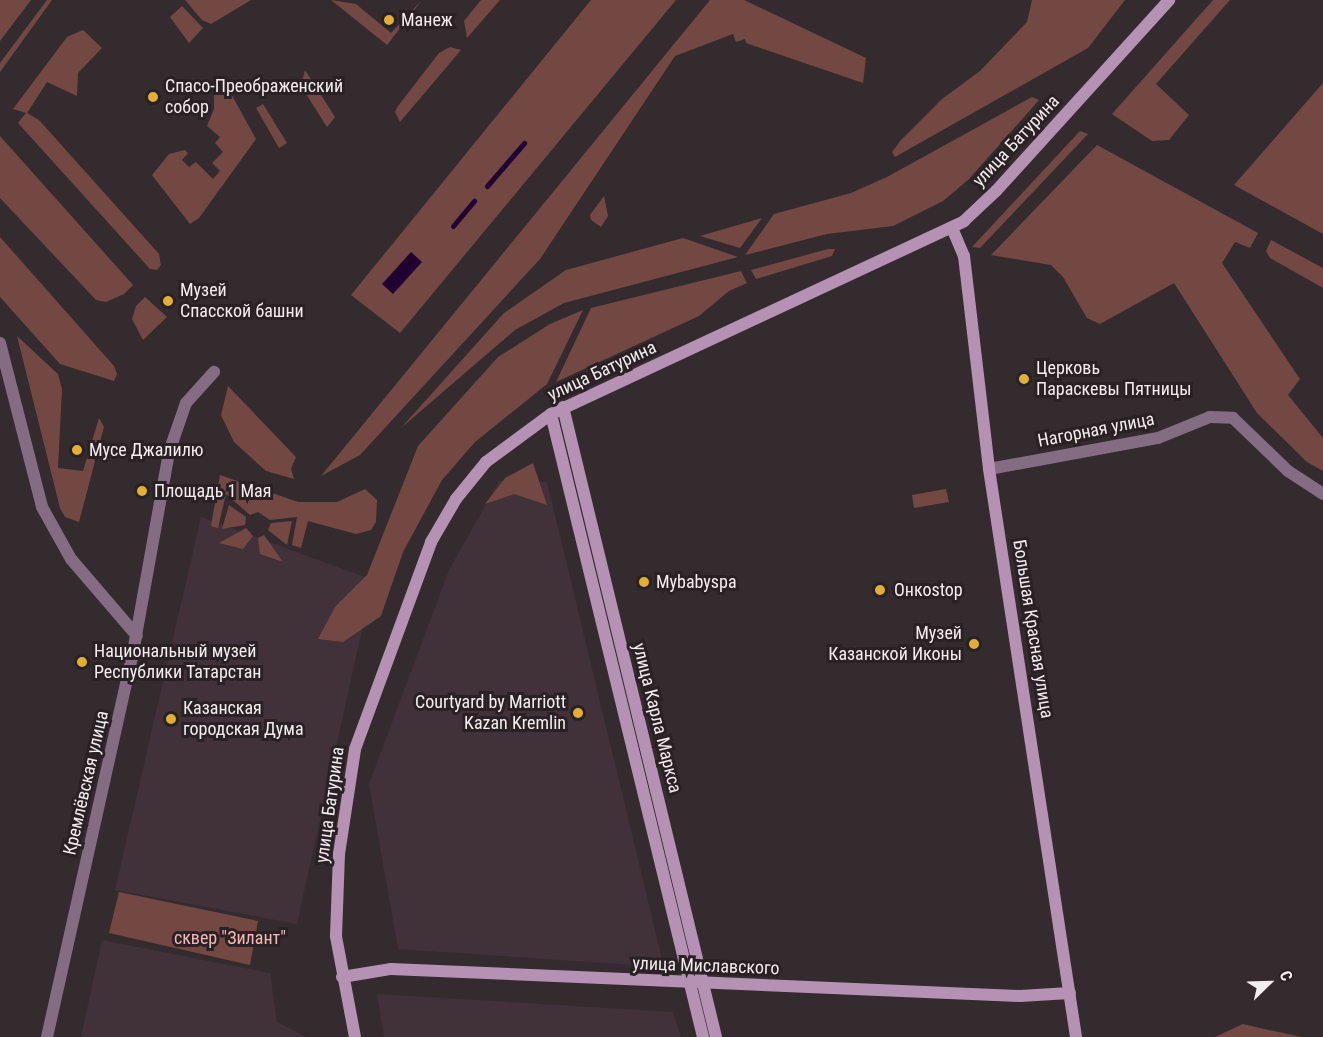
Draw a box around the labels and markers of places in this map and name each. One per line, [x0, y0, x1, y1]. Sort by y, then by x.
place label: Манеж [401, 9, 453, 31]
marker: Манеж [382, 13, 396, 27]
place label: Спасо-Преображенский собор [165, 76, 343, 118]
marker: Спасо-Преображенский собор [146, 90, 160, 104]
place label: Музей Спасской башни [180, 280, 304, 322]
marker: Музей Спасской башни [161, 294, 175, 308]
place label: Церковь Параскевы Пятницы [1036, 358, 1192, 400]
marker: Церковь Параскевы Пятницы [1017, 372, 1031, 386]
place label: Мусе Джалилю [89, 439, 204, 461]
marker: Мусе Джалилю [70, 443, 84, 457]
place label: Площадь 1 Мая [154, 480, 271, 502]
marker: Площадь 1 Мая [135, 484, 149, 498]
place label: Mybabyspa [656, 571, 737, 593]
marker: Mybabyspa [637, 575, 651, 589]
place label: Онкоstop [894, 579, 963, 601]
marker: Онкоstop [871, 581, 889, 599]
place label: Музей Казанской Иконы [828, 623, 962, 666]
marker: Музей Казанской Иконы [967, 637, 981, 651]
place label: Национальный музей Республики Татарстан [94, 641, 262, 684]
marker: Национальный музей Республики Татарстан [75, 655, 89, 669]
place label: Courtyard by Marriott Kazan Kremlin [415, 692, 566, 734]
place label: Казанская городская Дума [183, 698, 304, 740]
marker: Courtyard by Marriott Kazan Kremlin [571, 706, 585, 720]
marker: Казанская городская Дума [164, 712, 178, 726]

